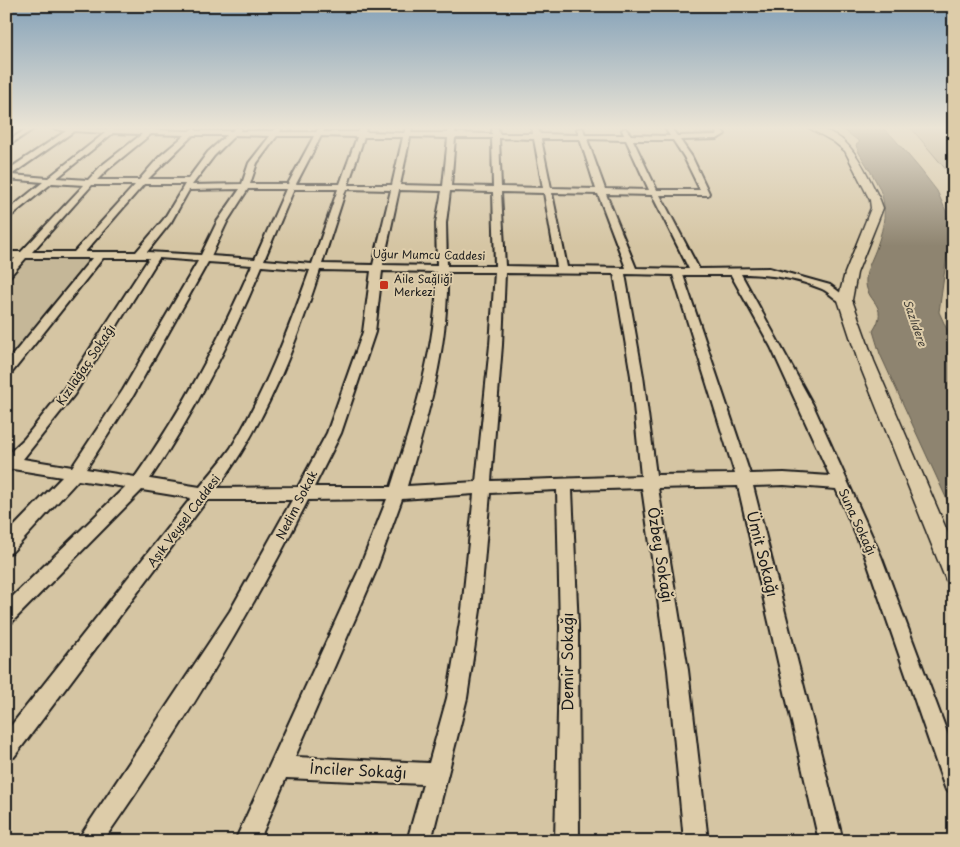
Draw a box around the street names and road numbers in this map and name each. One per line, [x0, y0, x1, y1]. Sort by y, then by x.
street label: Uğur Mumcu Caddesi [372, 245, 486, 264]
street label: Kızılağaç Sokağı [51, 320, 119, 409]
street label: Nedim Sokak [271, 467, 321, 542]
street label: Aşık Veysel Caddesi [142, 470, 224, 570]
street label: Suna Sokağı [835, 485, 881, 558]
street label: Özbey Sokağı [643, 505, 680, 604]
street label: Ümit Sokağı [742, 508, 785, 599]
street label: Demir Sokağı [555, 613, 578, 711]
street label: İnciler Sokağı [309, 755, 407, 784]

